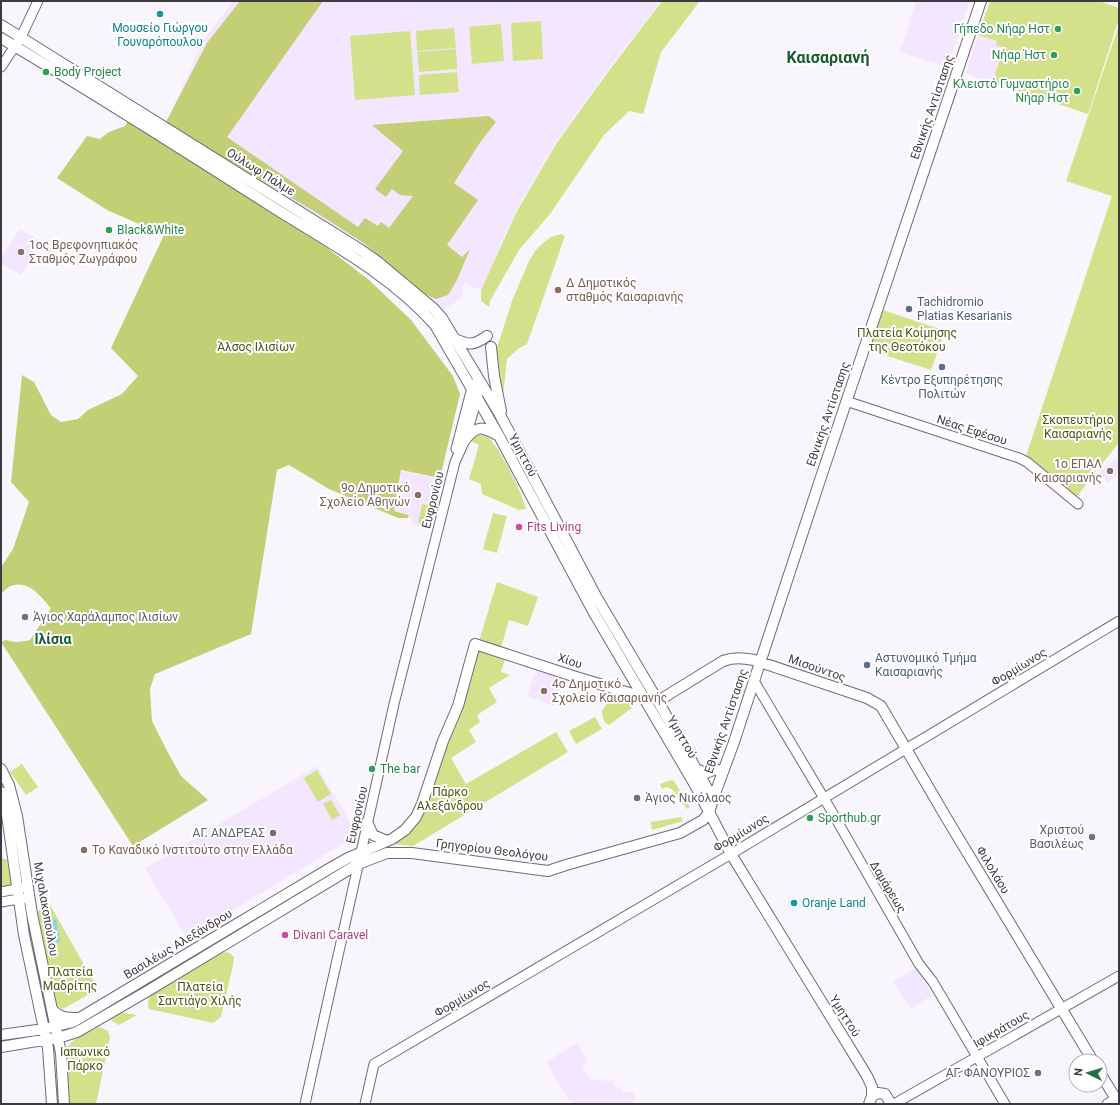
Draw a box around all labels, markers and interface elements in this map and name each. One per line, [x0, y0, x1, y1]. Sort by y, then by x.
marker: Μουσείο Γιώργου Γουναρόπουλου [155, 9, 165, 19]
place label: Μουσείο Γιώργου Γουναρόπουλου [112, 21, 208, 49]
place label: Γήπεδο Νήαρ Ηστ [954, 22, 1050, 36]
marker: Γήπεδο Νήαρ Ηστ [1053, 24, 1063, 34]
district label: Καισαριανή [787, 48, 869, 67]
place label: Νήαρ Ήστ [992, 48, 1046, 62]
marker: Νήαρ Ήστ [1049, 50, 1059, 60]
street label: Εθνικής Αντίστασης [908, 53, 956, 161]
place label: Body Project [54, 65, 122, 79]
marker: Body Project [41, 67, 51, 77]
place label: Κλειστό Γυμναστήριο Νήαρ Ηστ [953, 77, 1069, 105]
marker: Κλειστό Γυμναστήριο Νήαρ Ηστ [1072, 86, 1082, 96]
street label: Ούλωφ Πάλμε [224, 145, 298, 199]
place label: Black&White [117, 223, 184, 237]
marker: Black&White [104, 225, 114, 235]
place label: 1ος Βρεφονηπιακός Σταθμός Ζωγράφου [29, 238, 138, 266]
marker: 1ος Βρεφονηπιακός Σταθμός Ζωγράφου [16, 247, 26, 257]
place label: Δ Δημοτικός σταθμός Καισαριανής [566, 276, 684, 304]
marker: Δ Δημοτικός σταθμός Καισαριανής [553, 285, 563, 295]
place label: Tachidromio Platias Kesarianis [917, 295, 1012, 323]
marker: Tachidromio Platias Kesarianis [904, 304, 914, 314]
park label: Πλατεία Κοίμησης της Θεοτόκου [857, 326, 957, 354]
park label: Άλσος Ιλισίων [217, 340, 295, 354]
street label: Εθνικής Αντίστασης [804, 360, 852, 468]
marker: Κέντρο Εξυπηρέτησης Πολιτών [937, 362, 947, 372]
place label: Κέντρο Εξυπηρέτησης Πολιτών [881, 373, 1003, 401]
street label: Νέας Εφέσου [935, 412, 1009, 448]
park label: Σκοπευτήριο Καισαριανής [1042, 413, 1114, 441]
street label: Υμηττού [506, 431, 540, 479]
place label: 1ο ΕΠΑΛ Καισαριανής [1034, 457, 1102, 485]
marker: 1ο ΕΠΑΛ Καισαριανής [1105, 466, 1115, 476]
street label: Ευφρονίου [419, 470, 447, 530]
place label: 9ο Δημοτικό Σχολείο Αθηνών [320, 481, 410, 509]
marker: 9ο Δημοτικό Σχολείο Αθηνών [413, 490, 423, 500]
place label: Fits Living [527, 520, 581, 534]
marker: Fits Living [514, 522, 524, 532]
place label: Άγιος Χαράλαμπος Ιλισίων [33, 610, 178, 624]
marker: Άγιος Χαράλαμπος Ιλισίων [20, 612, 30, 622]
district label: Iλίσια [35, 631, 72, 647]
street label: Φορμίωνος [989, 645, 1049, 689]
street label: Χίου [556, 651, 584, 671]
place label: Αστυνομικό Τμήμα Καισαριανής [875, 651, 977, 679]
street label: Μισούντος [786, 652, 848, 684]
marker: Αστυνομικό Τμήμα Καισαριανής [862, 660, 872, 670]
street label: Εθνικής Αντίστασης [702, 667, 750, 775]
place label: 4ο Δημοτικό Σχολείο Καισαριανής [552, 677, 667, 705]
marker: 4ο Δημοτικό Σχολείο Καισαριανής [539, 686, 549, 696]
street label: Υμηττού [664, 713, 700, 761]
place label: The bar [380, 762, 420, 776]
marker: The bar [367, 764, 377, 774]
street label: Ευφρονίου [344, 785, 370, 845]
park label: Πάρκο Αλεξάνδρου [417, 785, 483, 814]
place label: Άγιος Νικόλαος [645, 791, 731, 805]
marker: Άγιος Νικόλαος [632, 793, 642, 803]
street label: Φορμίωνος [711, 811, 771, 855]
place label: Sporthub.gr [818, 811, 881, 825]
marker: Sporthub.gr [805, 813, 815, 823]
place label: Χριστού Βασιλέως [1029, 823, 1084, 851]
place label: ΑΓ. ΑΝΔΡΕΑΣ [193, 826, 265, 840]
marker: ΑΓ. ΑΝΔΡΕΑΣ [268, 828, 278, 838]
marker: Χριστού Βασιλέως [1087, 832, 1097, 842]
street label: Γρηγορίου Θεολόγου [435, 836, 549, 864]
place label: Το Καναδικό Ινστιτούτο στην Ελλάδα [92, 843, 293, 857]
street label: Φιλολάου [973, 844, 1013, 896]
marker: Το Καναδικό Ινστιτούτο στην Ελλάδα [79, 845, 89, 855]
street label: Δαμάρεως [867, 858, 909, 916]
street label: Μιχαλακοπούλου [31, 861, 61, 957]
place label: Oranje Land [802, 896, 866, 910]
marker: Oranje Land [789, 898, 799, 908]
street label: Βασιλέως Αλεξάνδρου [121, 906, 235, 983]
place label: Divani Caravel [293, 928, 368, 942]
marker: Divani Caravel [280, 930, 290, 940]
park label: Πλατεία Μαδρίτης [43, 965, 97, 993]
street label: Φορμίωνος [432, 976, 492, 1020]
park label: Πλατεία Σαντιάγο Χιλής [158, 980, 242, 1008]
street label: Υμηττού [827, 993, 863, 1039]
street label: Ιφικράτους [971, 1007, 1031, 1051]
park label: Ιαπωνικό Πάρκο [60, 1045, 110, 1073]
north arrow [1068, 1053, 1108, 1093]
place label: ΑΓ. ΦΑΝΟΥΡΙΟΣ [946, 1066, 1030, 1080]
marker: ΑΓ. ΦΑΝΟΥΡΙΟΣ [1033, 1068, 1043, 1078]
text: N [1072, 1068, 1085, 1077]

